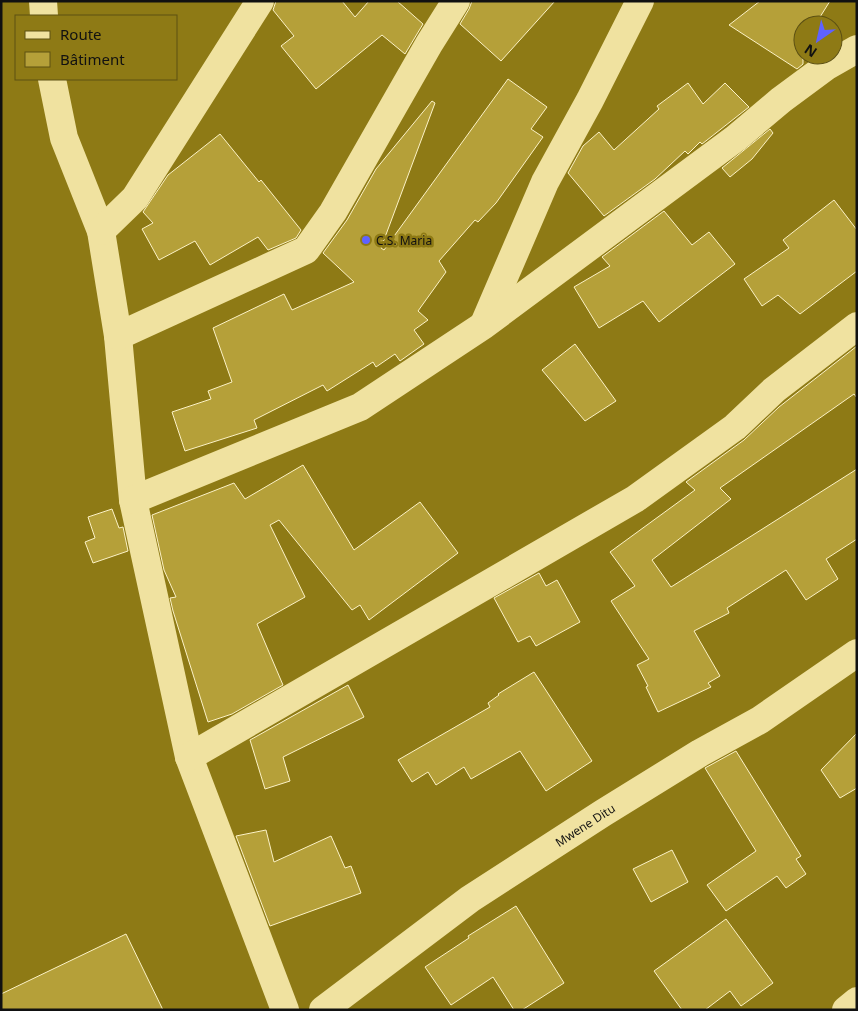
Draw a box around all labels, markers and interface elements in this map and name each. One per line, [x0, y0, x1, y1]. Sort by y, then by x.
legend [15, 15, 178, 80]
north arrow [793, 15, 843, 65]
text: Route [60, 24, 102, 44]
text: N [800, 40, 820, 62]
text: Bâtiment [60, 49, 125, 69]
place label: C.S. Maria [376, 232, 432, 249]
marker: C.S. Maria [360, 234, 372, 246]
street label: Mwene Ditu [552, 799, 618, 850]

